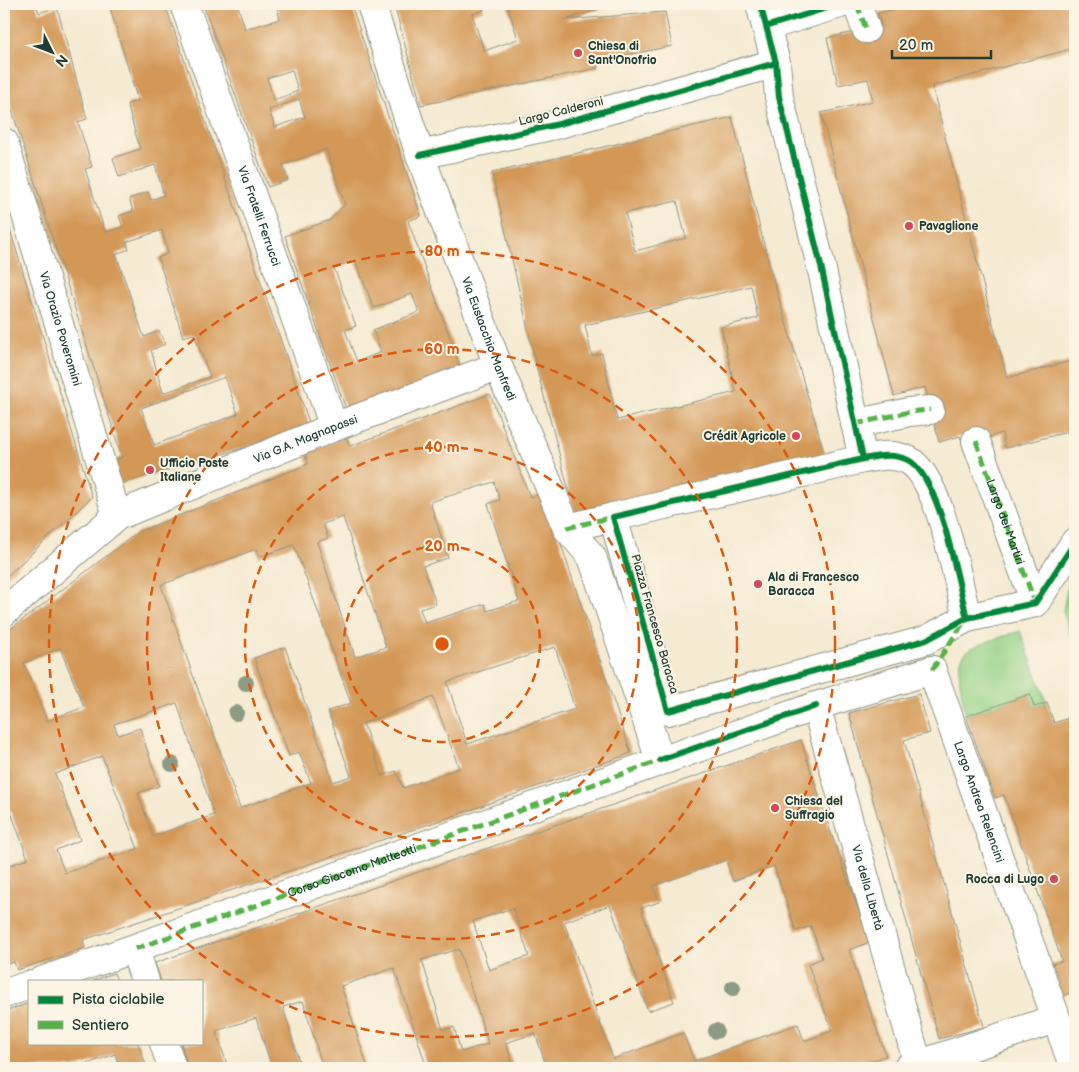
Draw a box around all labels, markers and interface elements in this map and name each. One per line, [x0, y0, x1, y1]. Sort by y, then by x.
north arrow [28, 28, 78, 78]
scale bar [892, 28, 990, 60]
text: 20 m [899, 36, 933, 55]
place label: Chiesa di Sant'Onofrio [588, 39, 657, 68]
marker: Chiesa di Sant'Onofrio [572, 47, 584, 59]
text: N [51, 51, 71, 70]
street label: Largo Calderoni [517, 94, 605, 129]
street label: Via Fratelli Ferrucci [234, 164, 283, 268]
place label: Pavaglione [919, 219, 979, 234]
marker: Pavaglione [903, 220, 915, 232]
text: 80 m [424, 242, 460, 261]
street label: Via Orazio Poveromini [36, 270, 84, 388]
street label: Via Eustacchio Manfredi [458, 275, 519, 403]
text: 60 m [424, 340, 460, 359]
street label: Via G.A. Magnapassi [252, 412, 360, 467]
place label: Crédit Agricole [703, 429, 786, 444]
marker: Crédit Agricole [790, 430, 802, 442]
text: 40 m [424, 438, 460, 457]
place label: Ufficio Poste Italiane [160, 456, 229, 485]
marker: Ufficio Poste Italiane [144, 464, 156, 476]
street label: Largo dei Martiri [983, 477, 1027, 567]
text: 20 m [425, 537, 460, 556]
street label: Piazza Francesco Baracca [627, 553, 682, 696]
place label: Ala di Francesco Baracca [767, 570, 859, 599]
marker: Ala di Francesco Baracca [752, 578, 764, 590]
centre of rings [433, 635, 451, 653]
street label: Largo Andrea Relencini [950, 739, 1007, 865]
place label: Chiesa del Suffragio [785, 794, 843, 823]
marker: Chiesa del Suffragio [769, 802, 781, 814]
street label: Corso Giacomo Matteotti [286, 841, 419, 901]
street label: Via della Libertà [848, 844, 887, 932]
place label: Rocca di Lugo [965, 872, 1044, 887]
marker: Rocca di Lugo [1048, 873, 1060, 885]
legend [28, 980, 202, 1044]
text: Pista ciclabile [72, 990, 164, 1009]
text: Sentiero [72, 1016, 129, 1035]

